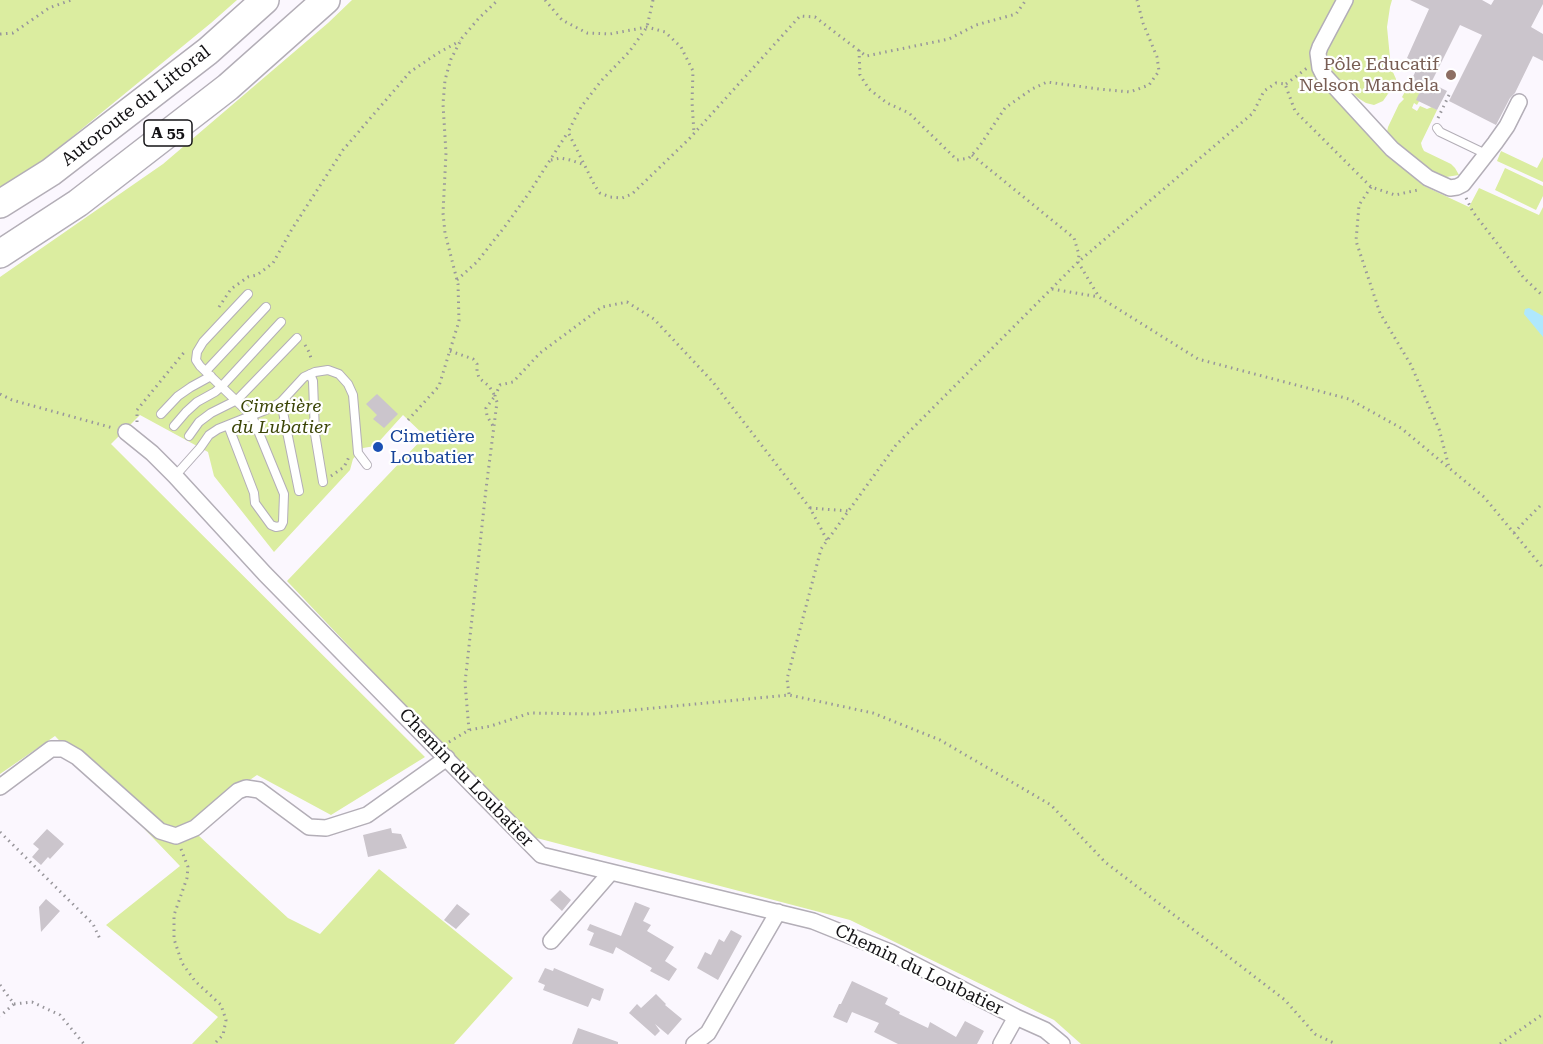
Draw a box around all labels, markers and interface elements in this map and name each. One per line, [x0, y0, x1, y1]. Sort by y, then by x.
street label: Autoroute du Littoral [57, 41, 215, 171]
place label: Pôle Educatif Nelson Mandela [1299, 54, 1439, 97]
marker: Pôle Educatif Nelson Mandela [1444, 68, 1458, 82]
road number: A 55 [144, 120, 192, 146]
park label: Cimetière du Lubatier [231, 396, 331, 438]
place label: Cimetière Loubatier [390, 426, 475, 468]
marker: Cimetière Loubatier [371, 440, 385, 454]
street label: Chemin du Loubatier [394, 704, 538, 852]
street label: Chemin du Loubatier [831, 920, 1007, 1020]

